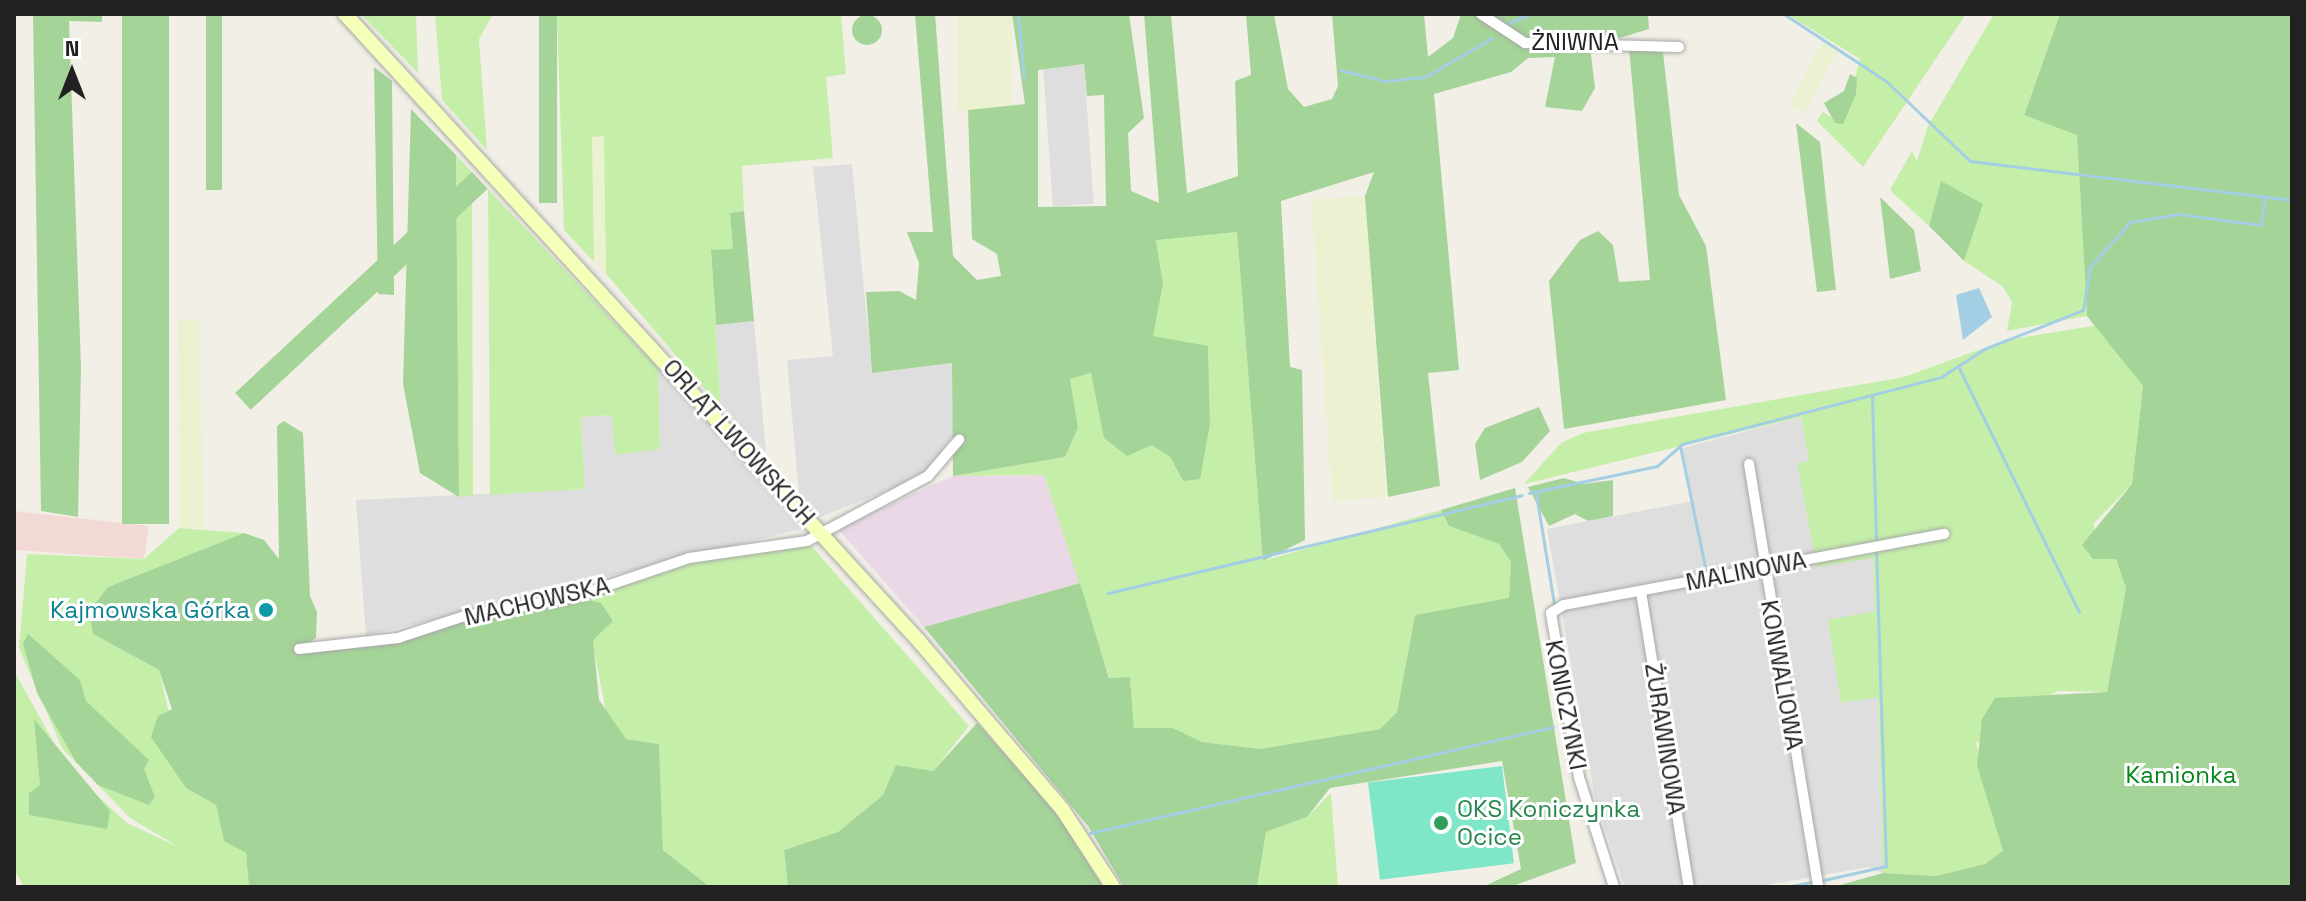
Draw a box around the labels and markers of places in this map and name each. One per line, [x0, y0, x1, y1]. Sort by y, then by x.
place label: Kajmowska Górka [50, 596, 250, 624]
marker: Kajmowska Górka [257, 601, 275, 619]
place label: OKS Koniczynka Ocice [1457, 795, 1640, 851]
marker: OKS Koniczynka Ocice [1432, 814, 1450, 832]

